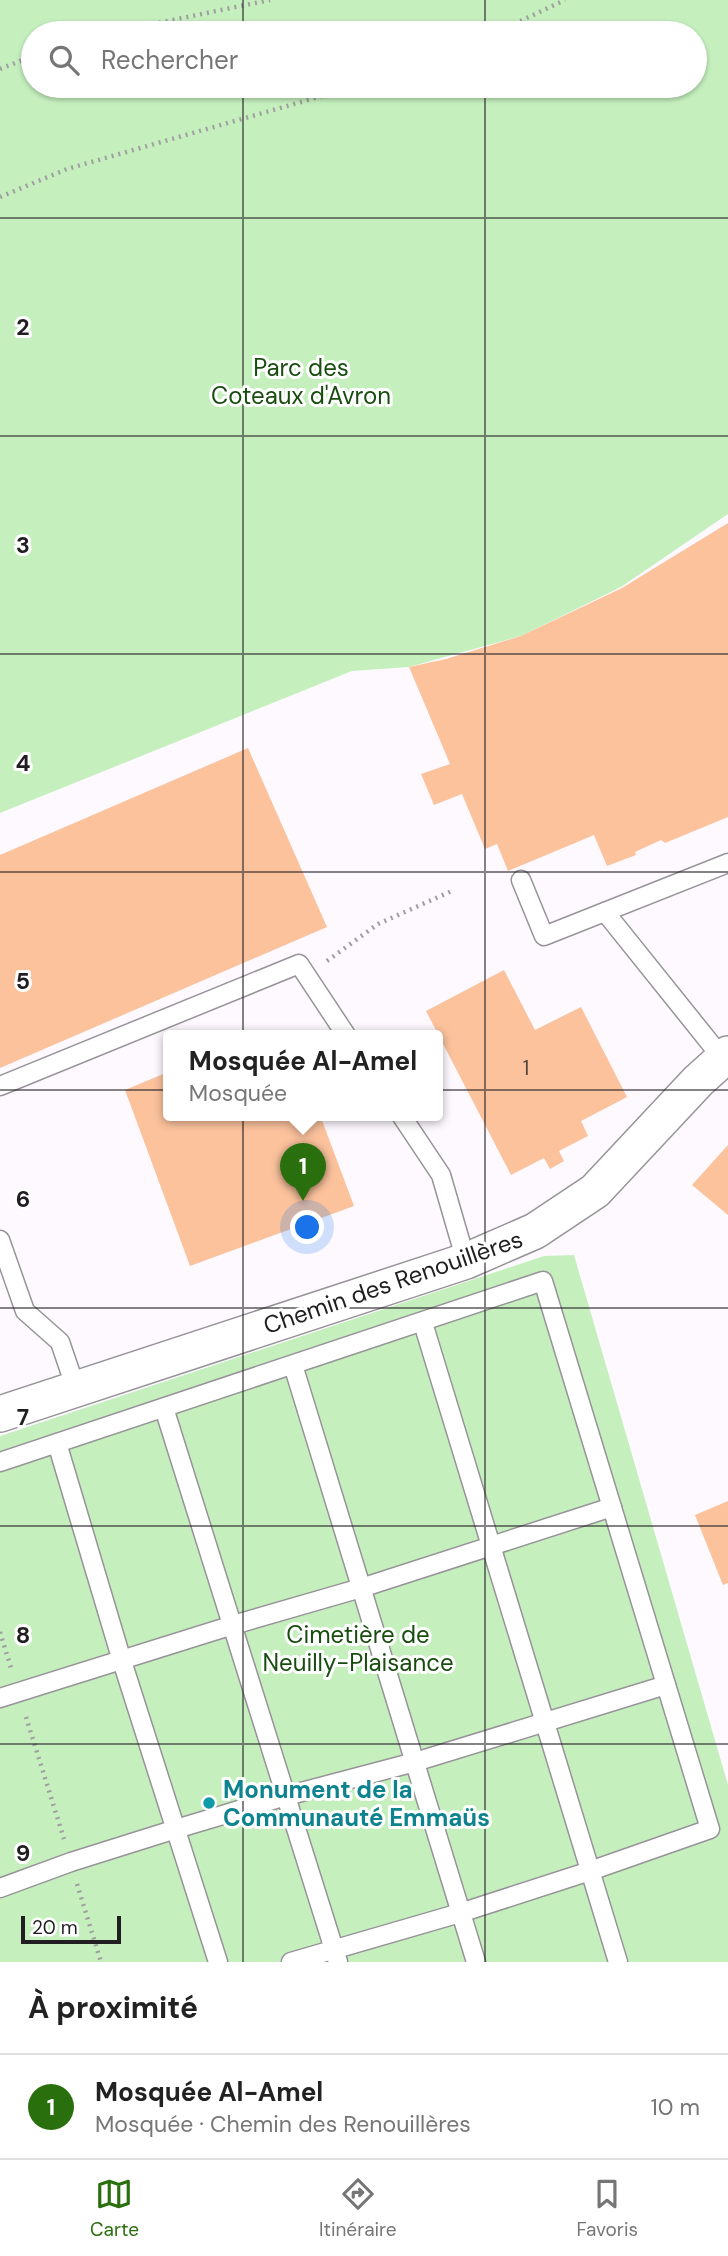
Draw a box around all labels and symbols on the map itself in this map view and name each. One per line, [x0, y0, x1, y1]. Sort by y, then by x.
text: 2 [16, 312, 30, 342]
park label: Parc des Coteaux d'Avron [211, 352, 391, 411]
text: 3 [16, 530, 30, 560]
text: 4 [16, 748, 31, 778]
text: 5 [16, 966, 30, 996]
house number: 1 [523, 1054, 529, 1082]
pin: 1 [280, 1143, 326, 1201]
text: 6 [16, 1184, 30, 1214]
your location [290, 1210, 324, 1244]
street label: Chemin des Renouillères [259, 1223, 527, 1341]
text: 7 [17, 1402, 29, 1432]
park label: Cimetière de Neuilly-Plaisance [262, 1619, 454, 1678]
text: 8 [16, 1620, 30, 1650]
place label: Monument de la Communauté Emmaüs [223, 1774, 490, 1833]
marker: Monument de la Communauté Emmaüs [201, 1795, 217, 1811]
text: 9 [16, 1838, 30, 1868]
scale bar [21, 1913, 121, 1945]

